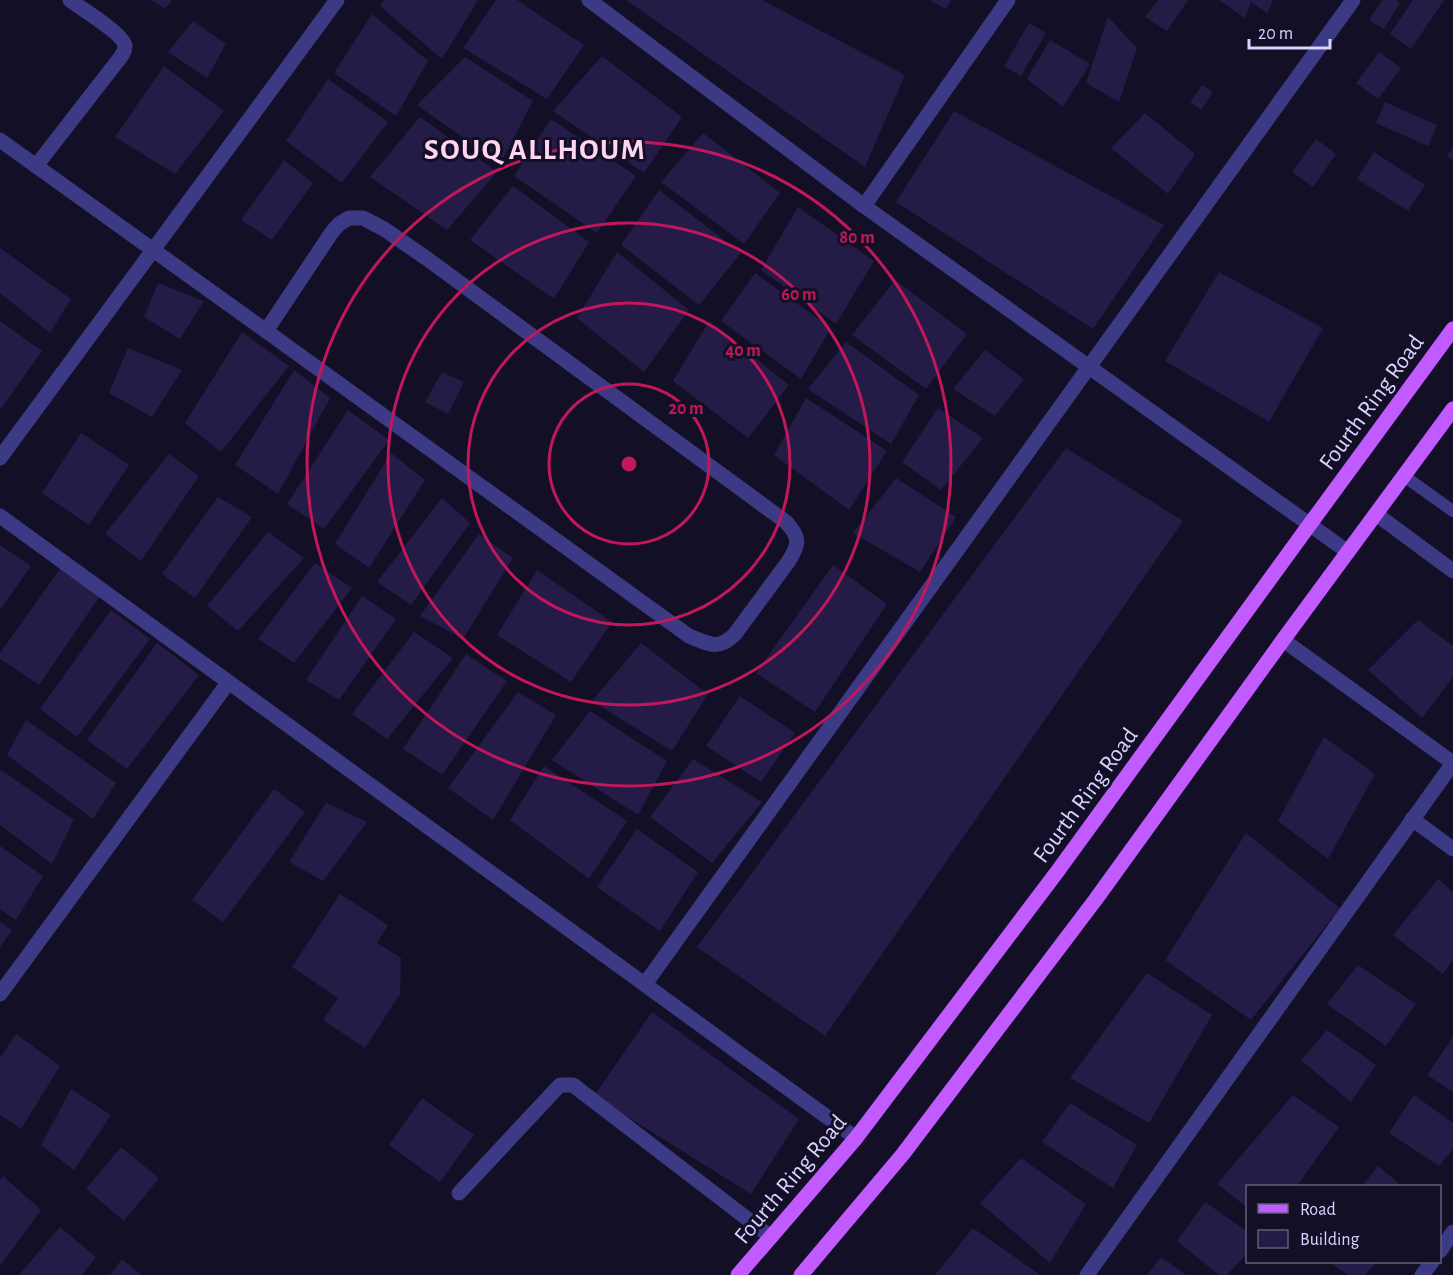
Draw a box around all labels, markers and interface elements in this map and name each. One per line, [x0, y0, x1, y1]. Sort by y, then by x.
scale bar [1249, 12, 1330, 50]
text: 20 m [1258, 25, 1293, 43]
district label: SOUQ ALLHOUM [424, 135, 646, 165]
text: 80 m [839, 229, 875, 247]
text: 60 m [781, 286, 817, 304]
street label: Fourth Ring Road [1315, 331, 1429, 474]
text: 40 m [725, 342, 761, 360]
text: 20 m [668, 400, 704, 418]
centre of rings [619, 454, 639, 474]
street label: Fourth Ring Road [1029, 724, 1143, 867]
street label: Fourth Ring Road [730, 1111, 851, 1249]
legend [1246, 1185, 1441, 1263]
text: Road [1300, 1201, 1336, 1219]
text: Building [1300, 1231, 1360, 1249]

